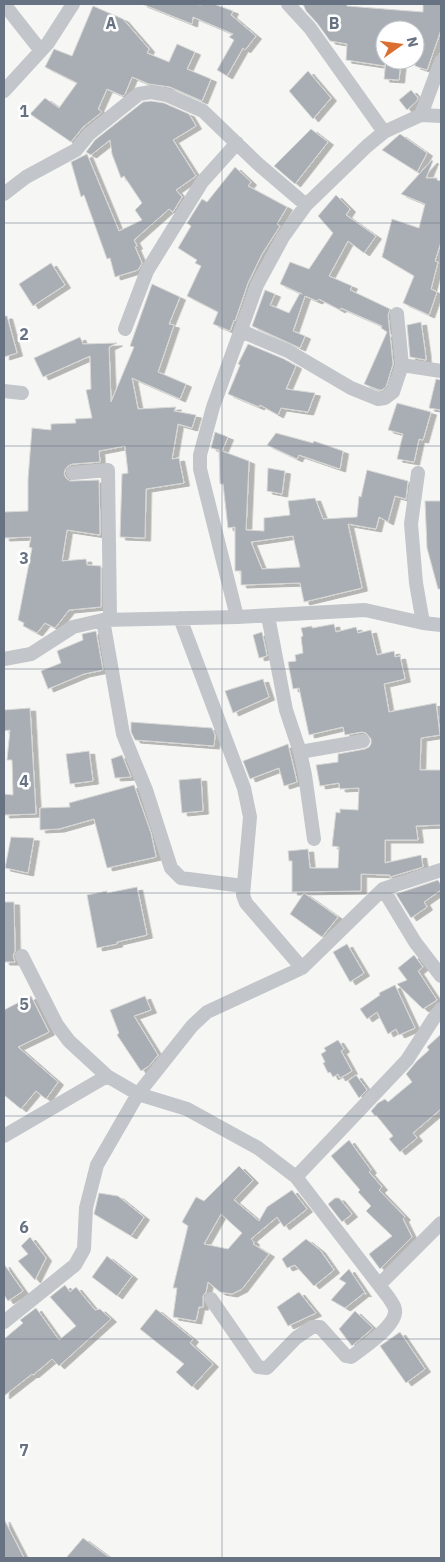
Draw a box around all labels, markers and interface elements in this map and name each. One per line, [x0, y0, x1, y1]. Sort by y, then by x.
text: A [106, 13, 117, 33]
text: B [329, 13, 340, 33]
north arrow [375, 20, 425, 70]
text: N [403, 35, 423, 49]
text: 1 [19, 101, 29, 121]
text: 2 [19, 324, 29, 344]
text: 3 [19, 548, 29, 568]
text: 4 [19, 771, 29, 791]
text: 5 [19, 994, 29, 1014]
text: 6 [19, 1217, 29, 1237]
text: 7 [19, 1440, 29, 1460]

